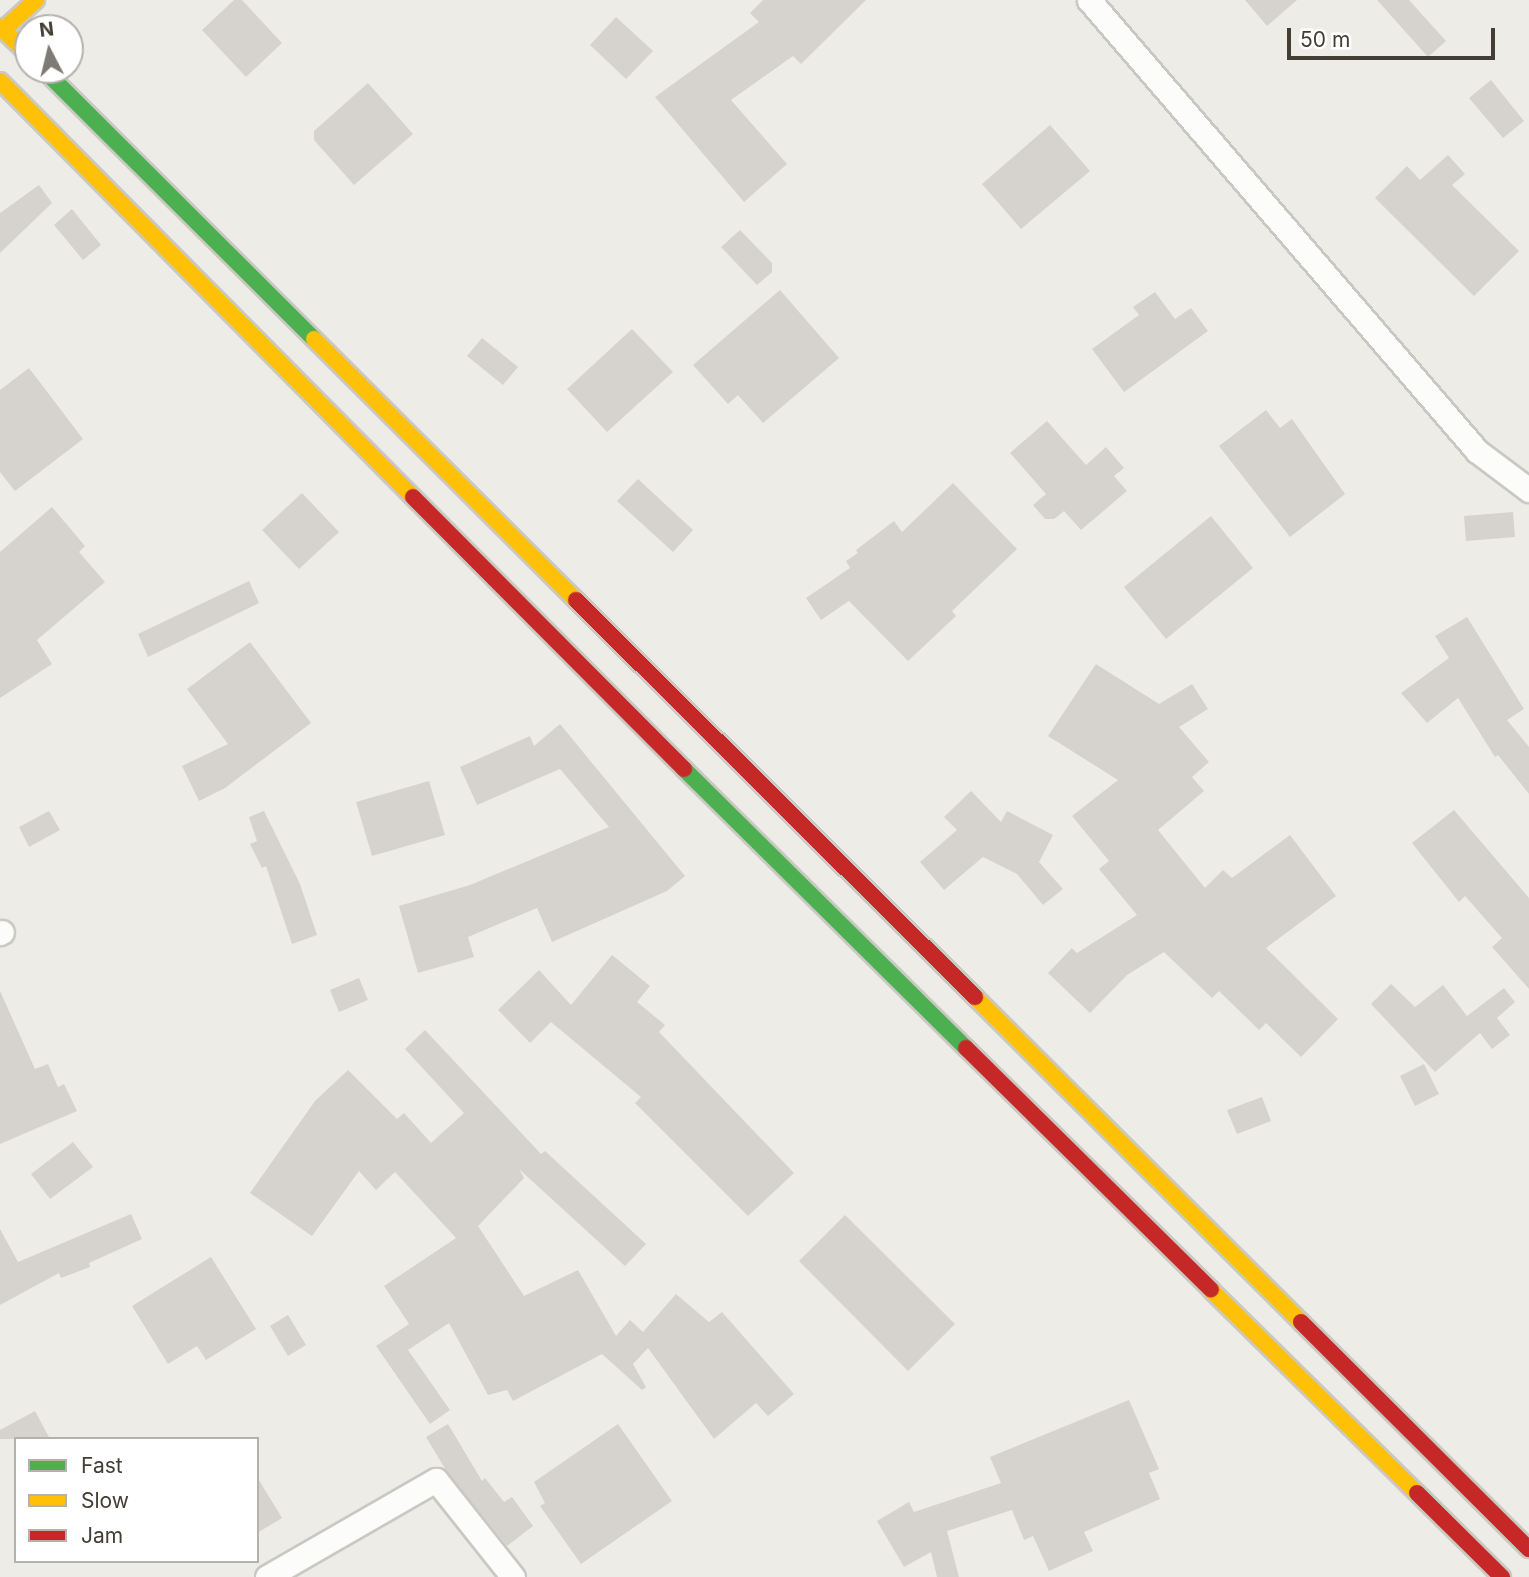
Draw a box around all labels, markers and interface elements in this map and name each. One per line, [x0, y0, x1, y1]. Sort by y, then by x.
north arrow [14, 14, 84, 84]
scale bar [1291, 14, 1499, 58]
text: N [38, 17, 55, 42]
text: 50 m [1300, 27, 1350, 52]
legend [14, 1437, 259, 1563]
text: Fast [81, 1453, 123, 1478]
text: Slow [81, 1488, 129, 1513]
text: Jam [81, 1523, 123, 1548]

